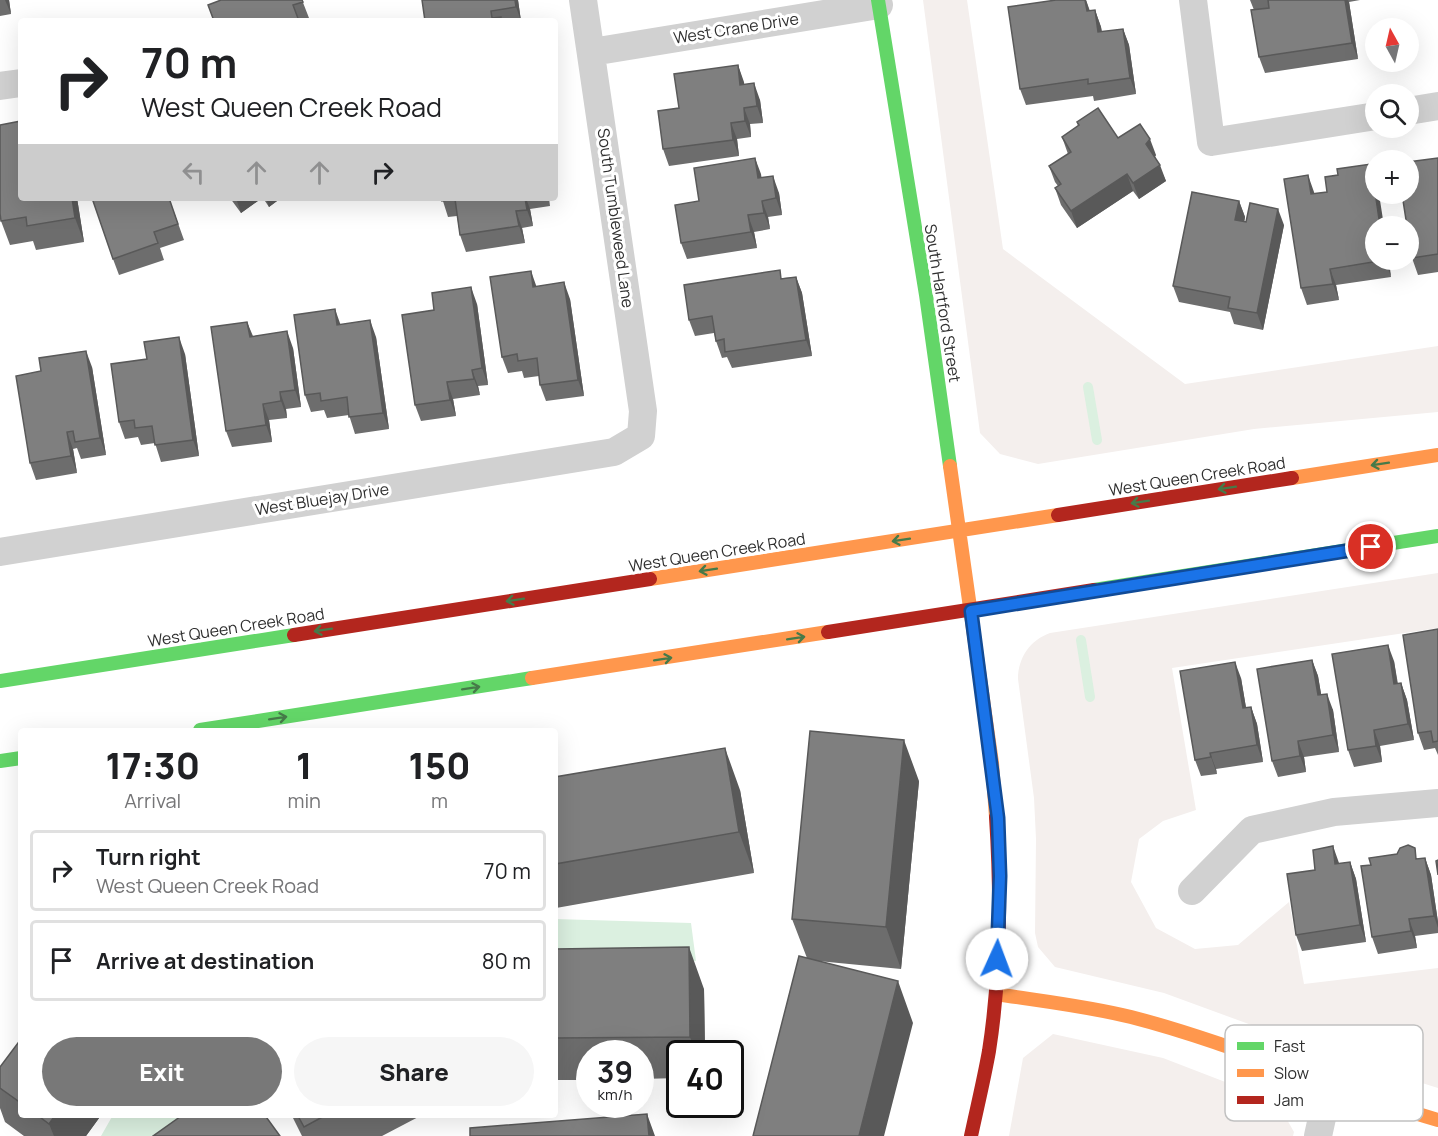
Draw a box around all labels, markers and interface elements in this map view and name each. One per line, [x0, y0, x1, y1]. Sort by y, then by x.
street label: West Crane Drive [672, 7, 800, 49]
north arrow [1365, 18, 1419, 72]
map controls [1365, 18, 1419, 270]
text: 70 m [141, 33, 237, 91]
icon: right [42, 42, 120, 120]
button: search [1365, 84, 1419, 138]
text: West Queen Creek Road [141, 88, 442, 125]
street label: South Tumbleweed Lane [592, 127, 640, 309]
button: + [1365, 150, 1419, 204]
icon: left [177, 156, 210, 189]
icon: ahead [240, 156, 273, 189]
icon: ahead [303, 156, 336, 189]
icon: right [366, 156, 399, 189]
button: − [1365, 216, 1419, 270]
street label: South Hartford Street [920, 222, 966, 384]
street label: West Queen Creek Road [1107, 451, 1287, 501]
one-way arrow [1371, 458, 1391, 469]
street label: West Bluejay Drive [253, 478, 391, 520]
one-way arrow [1218, 483, 1238, 494]
one-way arrow [1131, 496, 1151, 507]
pin [1345, 521, 1396, 572]
street label: West Queen Creek Road [627, 527, 807, 577]
icon: arrive [1354, 530, 1387, 563]
one-way arrow [891, 534, 911, 545]
one-way arrow [699, 565, 718, 576]
one-way arrow [506, 595, 526, 606]
street label: West Queen Creek Road [146, 602, 326, 652]
one-way arrow [313, 625, 333, 636]
one-way arrow [785, 632, 805, 643]
one-way arrow [653, 653, 673, 664]
one-way arrow [460, 683, 480, 694]
one-way arrow [268, 713, 287, 724]
text: 17:30 [106, 741, 200, 790]
text: 1 [296, 741, 312, 790]
text: 150 [409, 741, 470, 790]
text: Arrival [124, 787, 181, 814]
text: min [287, 787, 321, 814]
text: m [431, 787, 448, 814]
text: Turn right [96, 842, 201, 872]
icon: right [45, 854, 78, 887]
text: 70 m [483, 856, 531, 886]
text: West Queen Creek Road [96, 872, 319, 899]
position arrow [965, 927, 1029, 991]
icon: arrive [45, 944, 78, 977]
text: Arrive at destination [96, 946, 314, 976]
text: 80 m [482, 946, 531, 976]
legend [1225, 1025, 1423, 1121]
text: Fast [1274, 1035, 1305, 1057]
button: Exit [42, 1037, 282, 1106]
button: Share [294, 1037, 534, 1106]
speed limit sign: 40 [666, 1040, 744, 1118]
text: 39 [597, 1051, 633, 1092]
text: Slow [1274, 1062, 1309, 1084]
text: km/h [598, 1084, 632, 1105]
text: Jam [1274, 1089, 1304, 1111]

